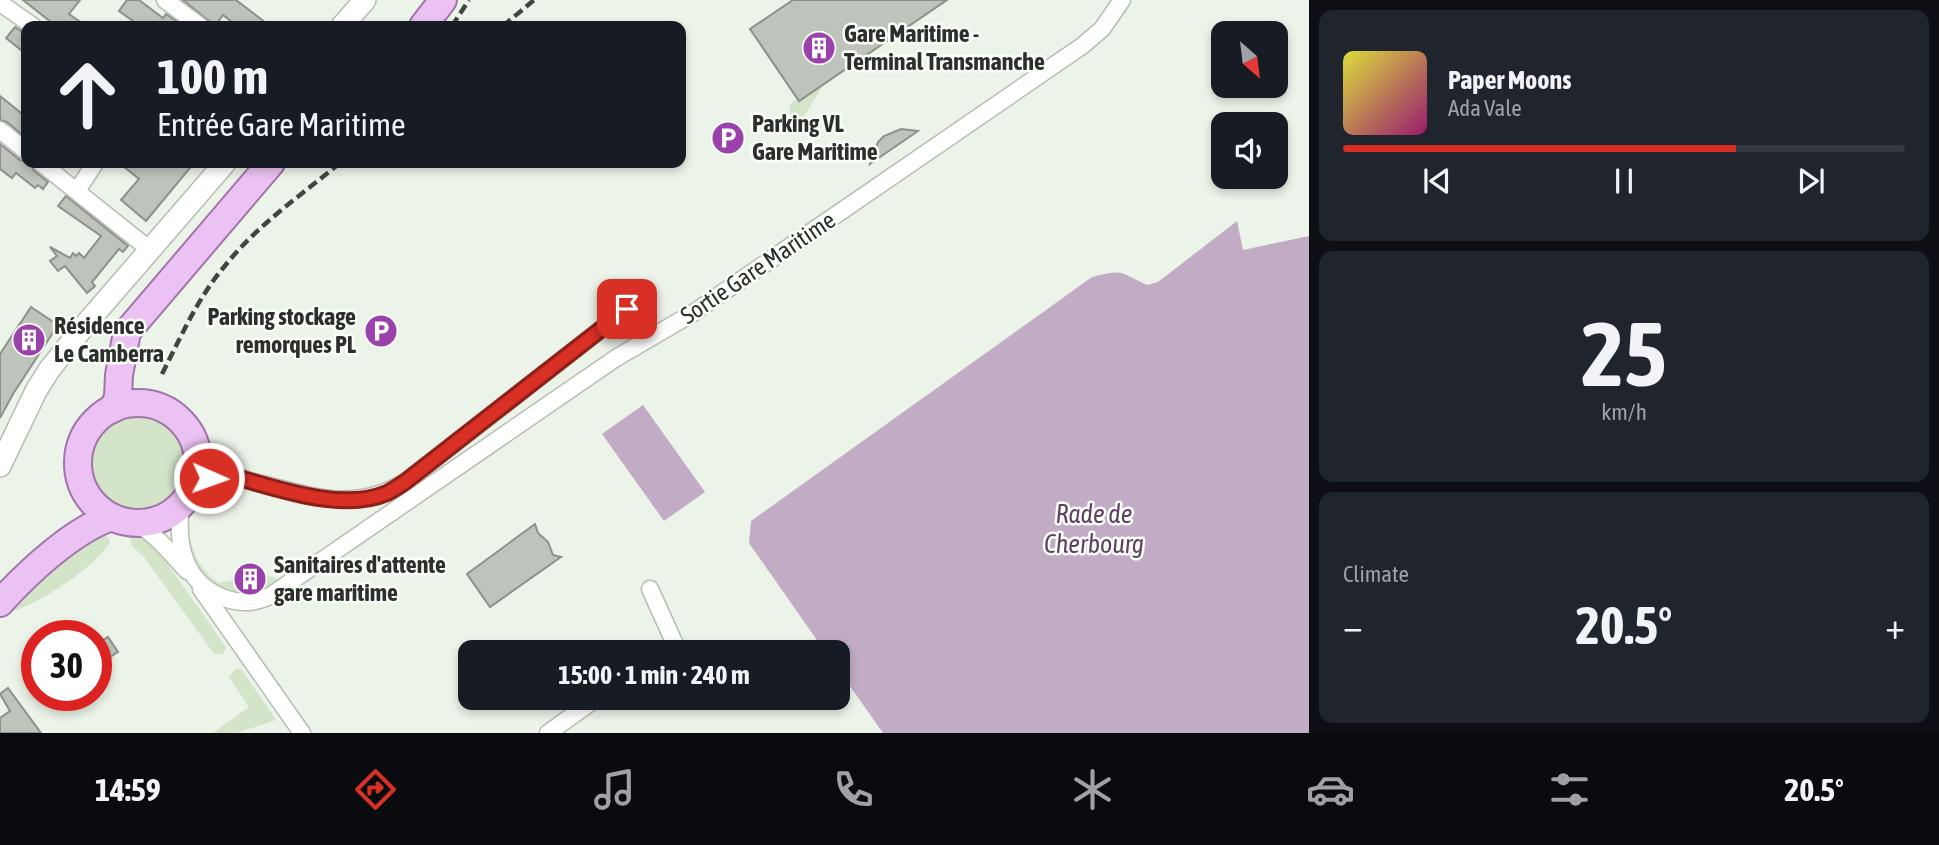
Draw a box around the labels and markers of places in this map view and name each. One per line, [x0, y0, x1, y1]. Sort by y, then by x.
place label: Gare Maritime - Terminal Transmanche [844, 20, 1045, 75]
building icon: Gare Maritime - Terminal Transmanche [800, 29, 838, 67]
place label: Parking VL Gare Maritime [752, 110, 878, 165]
parking icon: Parking VL Gare Maritime [709, 119, 747, 157]
pin [597, 279, 657, 339]
place label: Parking stockage remorques PL [208, 303, 357, 358]
place label: Résidence Le Camberra [54, 312, 164, 367]
parking icon: Parking stockage remorques PL [362, 312, 400, 350]
building icon: Résidence Le Camberra [10, 321, 48, 359]
place label: Sanitaires d'attente gare maritime [274, 551, 446, 606]
building icon: Sanitaires d'attente gare maritime [231, 560, 269, 598]

